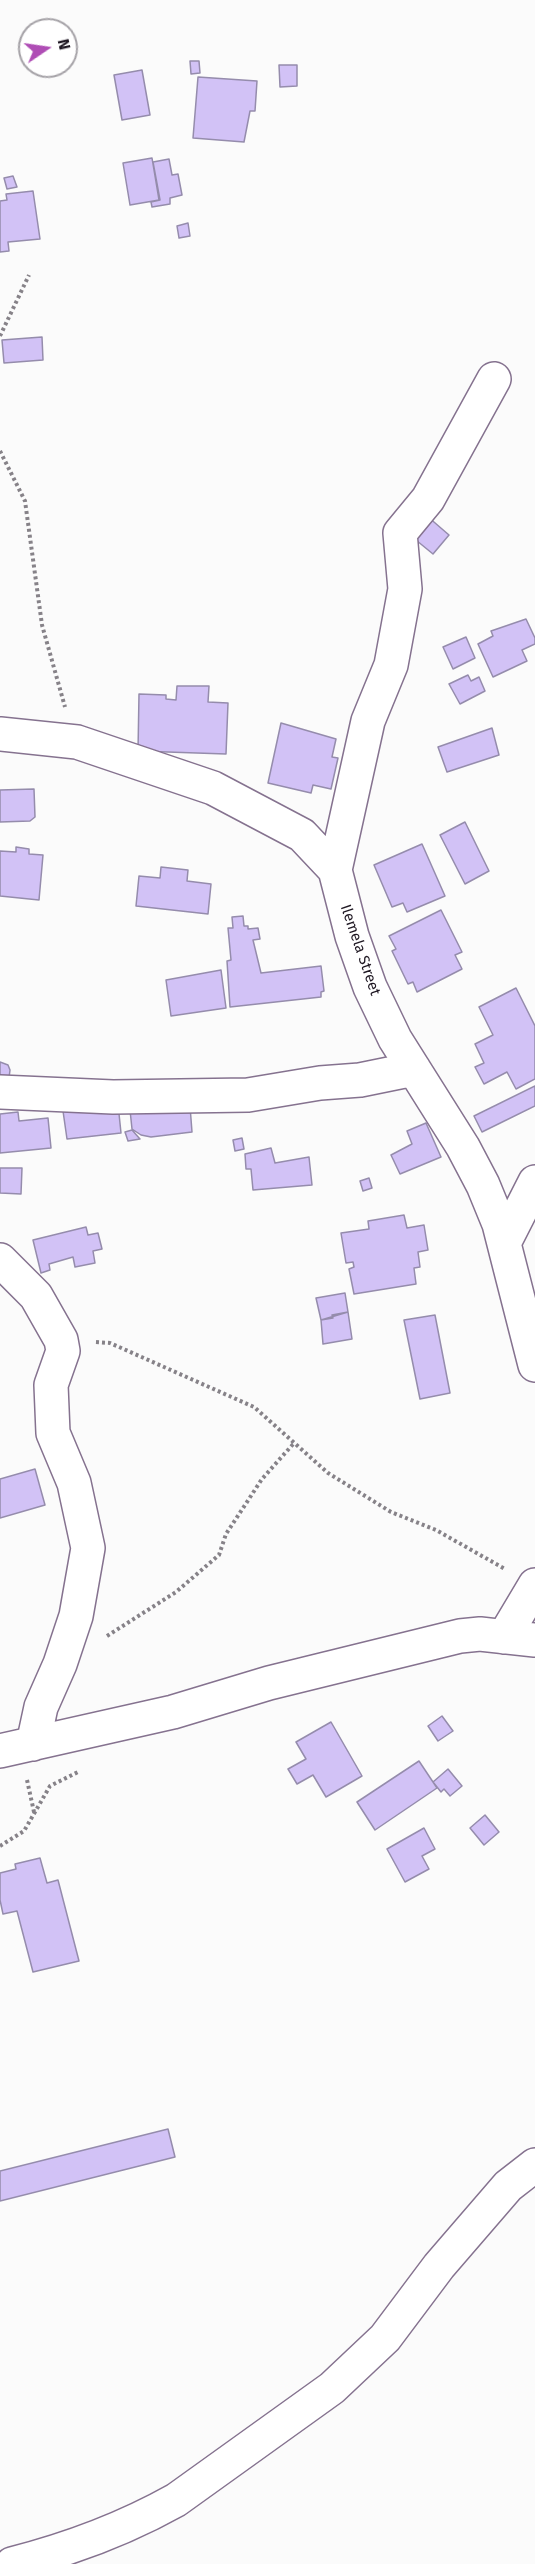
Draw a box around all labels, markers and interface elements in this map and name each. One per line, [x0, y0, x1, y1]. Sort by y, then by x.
north arrow [18, 18, 78, 78]
text: N [54, 37, 75, 52]
street label: Ilemela Street [336, 902, 384, 998]

